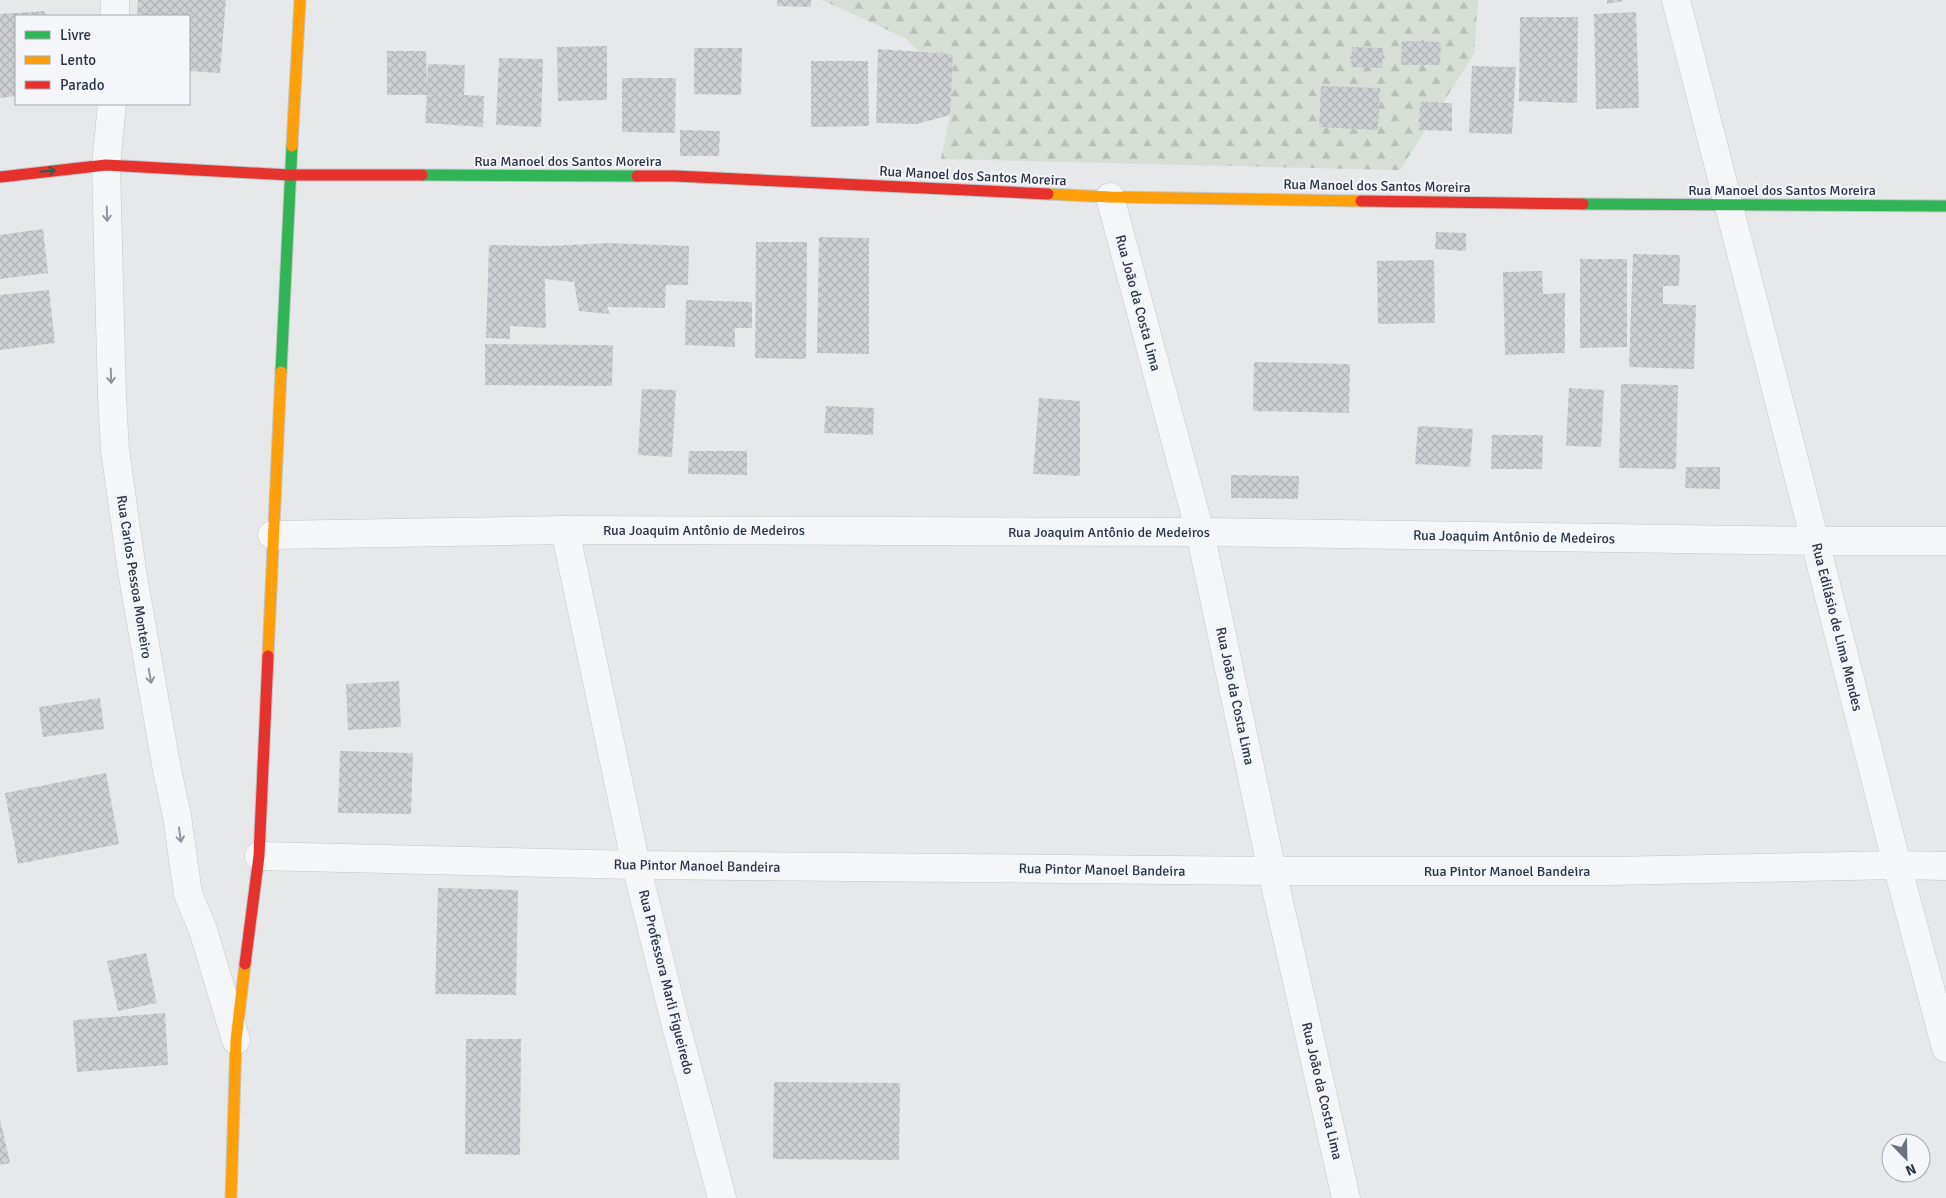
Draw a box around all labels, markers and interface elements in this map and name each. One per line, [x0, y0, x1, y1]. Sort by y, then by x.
legend [15, 15, 190, 105]
text: Livre [60, 26, 91, 44]
text: Lento [60, 51, 96, 69]
text: Parado [60, 76, 105, 94]
street label: Rua Manoel dos Santos Moreira [474, 153, 662, 170]
street label: Rua Manoel dos Santos Moreira [879, 163, 1067, 189]
one-way arrow [40, 166, 56, 176]
street label: Rua Manoel dos Santos Moreira [1283, 176, 1471, 196]
street label: Rua Manoel dos Santos Moreira [1688, 182, 1876, 199]
one-way arrow [102, 205, 112, 221]
street label: Rua João da Costa Lima [1112, 233, 1164, 373]
one-way arrow [106, 368, 116, 384]
street label: Rua Carlos Pessoa Monteiro [113, 494, 155, 660]
street label: Rua Joaquim Antônio de Medeiros [603, 522, 805, 539]
street label: Rua Joaquim Antônio de Medeiros [1008, 524, 1210, 541]
street label: Rua Joaquim Antônio de Medeiros [1413, 527, 1615, 547]
street label: Rua Edilásio de Lima Mendes [1808, 541, 1866, 713]
street label: Rua João da Costa Lima [1212, 626, 1258, 766]
one-way arrow [145, 667, 155, 683]
one-way arrow [175, 827, 185, 843]
street label: Rua Pintor Manoel Bandeira [614, 856, 780, 876]
street label: Rua Pintor Manoel Bandeira [1019, 860, 1185, 880]
street label: Rua Pintor Manoel Bandeira [1424, 863, 1590, 880]
street label: Rua Professora Marli Figueiredo [635, 888, 697, 1076]
street label: Rua João da Costa Lima [1298, 1021, 1346, 1161]
north arrow [1881, 1133, 1931, 1183]
text: N [1903, 1160, 1919, 1179]

